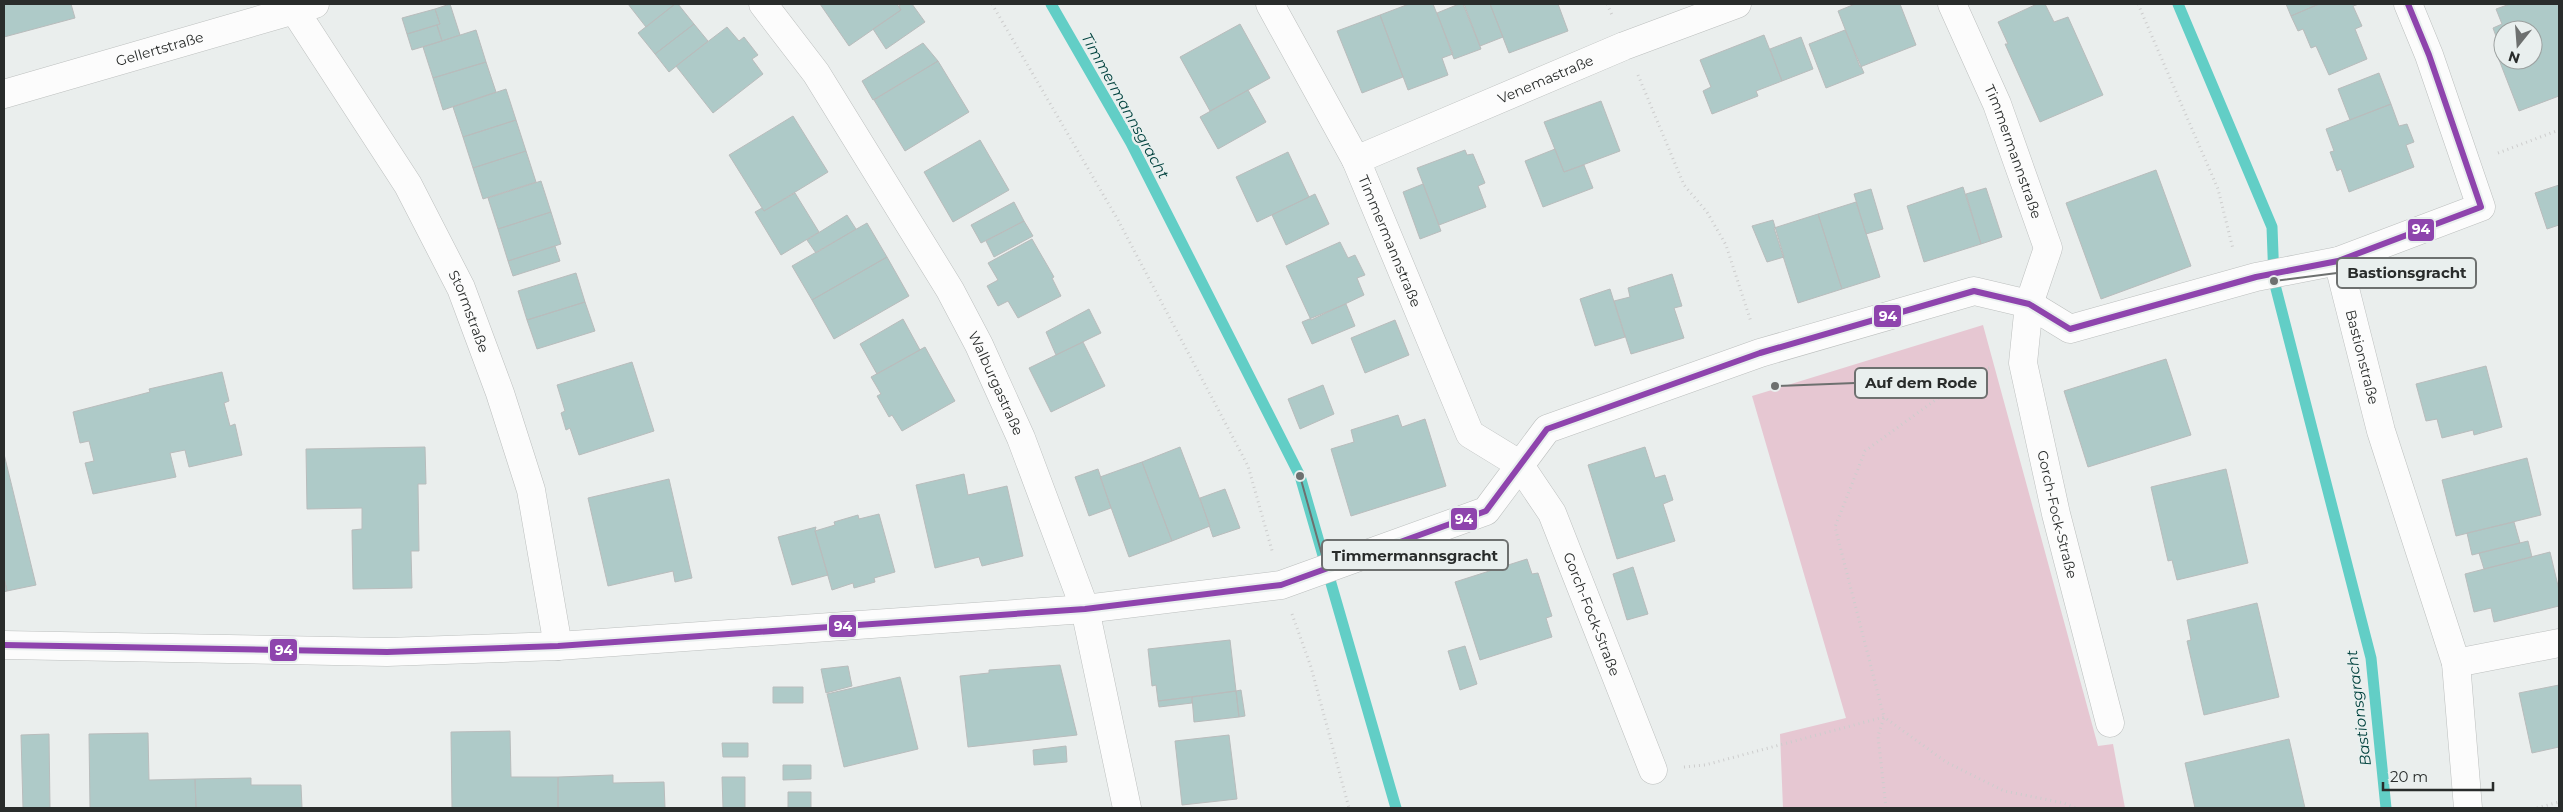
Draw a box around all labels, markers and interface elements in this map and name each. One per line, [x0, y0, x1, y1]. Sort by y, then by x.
north arrow [2493, 20, 2543, 70]
street label: Gellertstraße [114, 28, 206, 70]
water label: Timmermannsgracht [1077, 29, 1173, 182]
text: N [2506, 47, 2522, 68]
street label: Venemastraße [1495, 51, 1596, 108]
street label: Timmermannstraße [1980, 82, 2046, 221]
street label: Timmermannstraße [1354, 172, 1425, 310]
line badge: 94 [2407, 218, 2435, 242]
text: 94 [2412, 220, 2431, 238]
callout: Bastionsgracht [2337, 258, 2476, 288]
text: Bastionsgracht [2347, 263, 2467, 282]
street label: Stormstraße [444, 267, 493, 355]
line badge: 94 [1873, 304, 1902, 328]
text: 94 [1879, 307, 1898, 325]
street label: Bastionstraße [2342, 308, 2383, 406]
street label: Walburgastraße [964, 328, 1028, 438]
callout: Auf dem Rode [1855, 368, 1987, 398]
text: Auf dem Rode [1864, 373, 1977, 392]
street label: Gorch-Fock-Straße [2033, 448, 2081, 580]
line badge: 94 [1450, 507, 1478, 531]
text: 94 [1455, 510, 1474, 528]
callout: Timmermannsgracht [1322, 540, 1508, 570]
text: Timmermannsgracht [1332, 546, 1499, 565]
street label: Gorch-Fock-Straße [1559, 550, 1624, 679]
line badge: 94 [828, 614, 857, 638]
text: 94 [834, 617, 853, 635]
line badge: 94 [269, 638, 298, 662]
text: 94 [275, 641, 294, 659]
water label: Bastionsgracht [2342, 649, 2375, 767]
scale bar [2383, 760, 2493, 792]
text: 20 m [2390, 767, 2428, 786]

